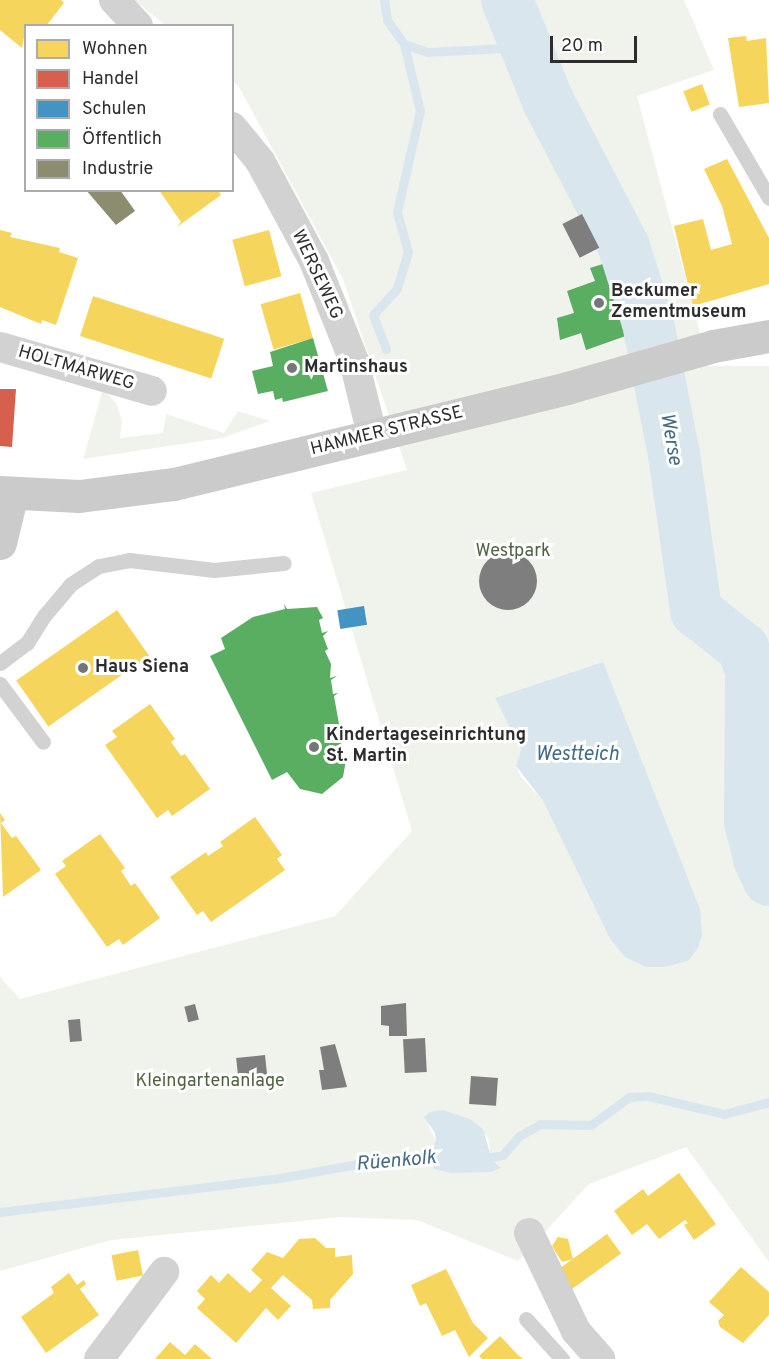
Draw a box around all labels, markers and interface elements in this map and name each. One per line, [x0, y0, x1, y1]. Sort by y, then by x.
legend [24, 24, 234, 192]
scale bar [553, 24, 640, 62]
text: 20 m [561, 35, 603, 58]
text: Wohnen [82, 38, 148, 61]
text: Handel [82, 68, 139, 91]
text: Schulen [82, 98, 146, 121]
text: Öffentlich [82, 128, 162, 151]
text: Industrie [82, 158, 153, 181]
street label: WERSEWEG [286, 227, 346, 323]
place label: Beckumer Zementmuseum [611, 282, 747, 324]
marker: Beckumer Zementmuseum [592, 296, 606, 310]
street label: HOLTMARWEG [15, 342, 137, 396]
place label: Martinshaus [304, 357, 408, 379]
marker: Martinshaus [285, 361, 299, 375]
street label: HAMMER STRASSE [309, 403, 465, 461]
water label: Werse [654, 411, 686, 467]
park label: Westpark [475, 541, 551, 563]
place label: Haus Siena [95, 657, 189, 679]
marker: Haus Siena [76, 661, 90, 675]
place label: Kindertageseinrichtung St. Martin [326, 726, 526, 768]
marker: Kindertageseinrichtung St. Martin [307, 740, 321, 754]
water label: Westteich [535, 743, 619, 767]
park label: Kleingartenanlage [135, 1071, 285, 1093]
water label: Rüenkolk [355, 1147, 437, 1177]

